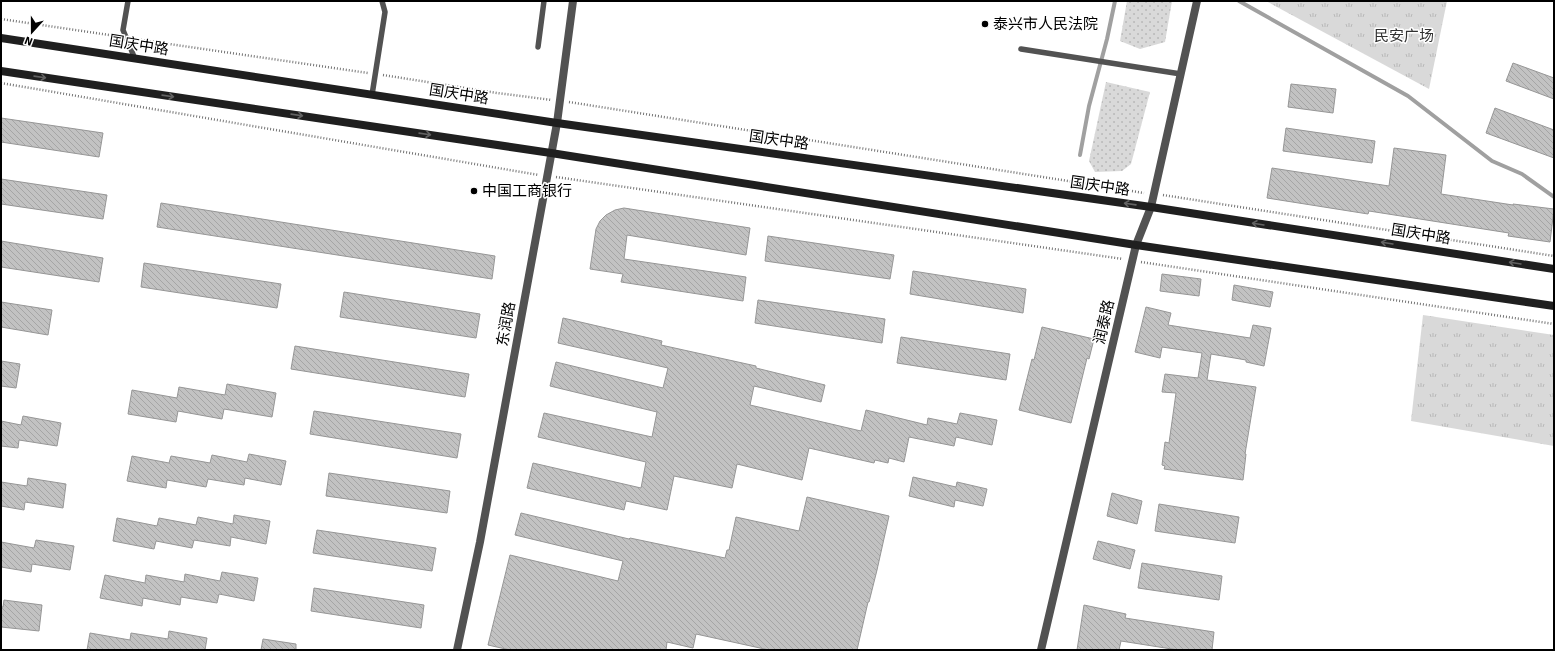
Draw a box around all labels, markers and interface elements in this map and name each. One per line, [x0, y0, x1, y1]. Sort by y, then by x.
north arrow [12, 12, 52, 52]
place label: 泰兴市人民法院 [993, 15, 1098, 33]
marker: 泰兴市人民法院 [980, 19, 990, 29]
park label: 民安广场 [1374, 27, 1434, 45]
street label: 国庆中路 [108, 31, 170, 59]
text: N [23, 33, 34, 48]
one-way arrow [33, 73, 46, 81]
street label: 国庆中路 [428, 80, 490, 108]
one-way arrow [161, 92, 174, 100]
one-way arrow [290, 111, 303, 119]
street label: 国庆中路 [748, 127, 810, 153]
one-way arrow [418, 130, 431, 138]
street label: 国庆中路 [1069, 173, 1131, 199]
place label: 中国工商银行 [482, 182, 572, 200]
marker: 中国工商银行 [469, 186, 479, 196]
one-way arrow [1124, 200, 1137, 208]
one-way arrow [1252, 220, 1265, 228]
street label: 国庆中路 [1390, 220, 1452, 248]
one-way arrow [1381, 239, 1394, 247]
one-way arrow [1509, 259, 1522, 267]
street label: 润泰路 [1090, 298, 1118, 346]
street label: 东润路 [493, 300, 519, 348]

